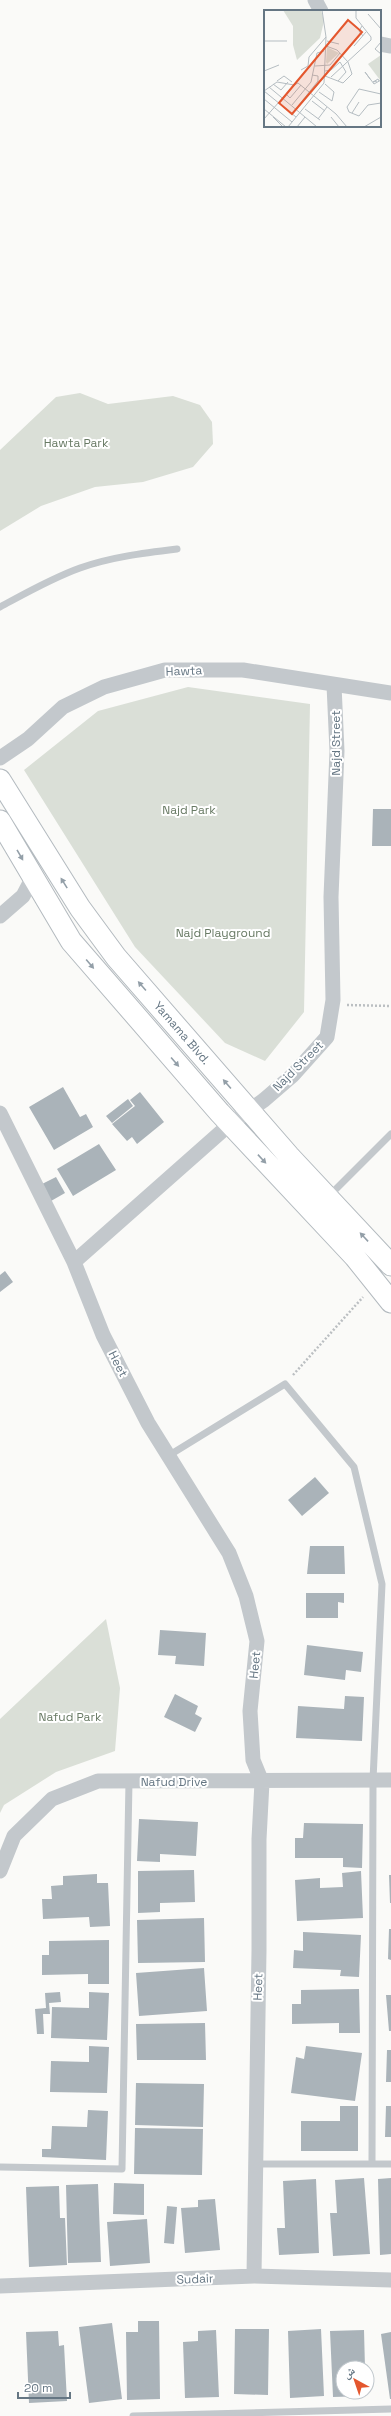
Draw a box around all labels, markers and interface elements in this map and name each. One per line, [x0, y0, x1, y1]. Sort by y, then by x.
inset map [264, 10, 381, 127]
park label: Hawta Park [44, 435, 109, 451]
street label: Hawta [165, 662, 203, 680]
street label: Najd Street [328, 710, 344, 776]
park label: Najd Park [162, 802, 216, 818]
one-way arrow [16, 849, 23, 861]
one-way arrow [60, 877, 67, 888]
park label: Najd Playground [176, 925, 270, 941]
one-way arrow [86, 958, 95, 969]
one-way arrow [137, 981, 146, 992]
street label: Yamama Blvd. [150, 998, 214, 1068]
street label: Najd Street [269, 1037, 327, 1095]
one-way arrow [171, 1056, 180, 1067]
one-way arrow [223, 1080, 232, 1089]
one-way arrow [257, 1154, 266, 1163]
one-way arrow [360, 1232, 369, 1242]
street label: Heet [105, 1348, 131, 1380]
street label: Heet [246, 1651, 264, 1679]
park label: Nafud Park [39, 1709, 102, 1725]
street label: Nafud Drive [141, 1774, 207, 1790]
street label: Heet [250, 1973, 266, 2001]
street label: Sudair [176, 2270, 214, 2288]
north arrow [335, 2360, 375, 2400]
text: ش [340, 2363, 358, 2382]
scale bar [18, 2374, 70, 2400]
text: 20 m [24, 2380, 52, 2396]

